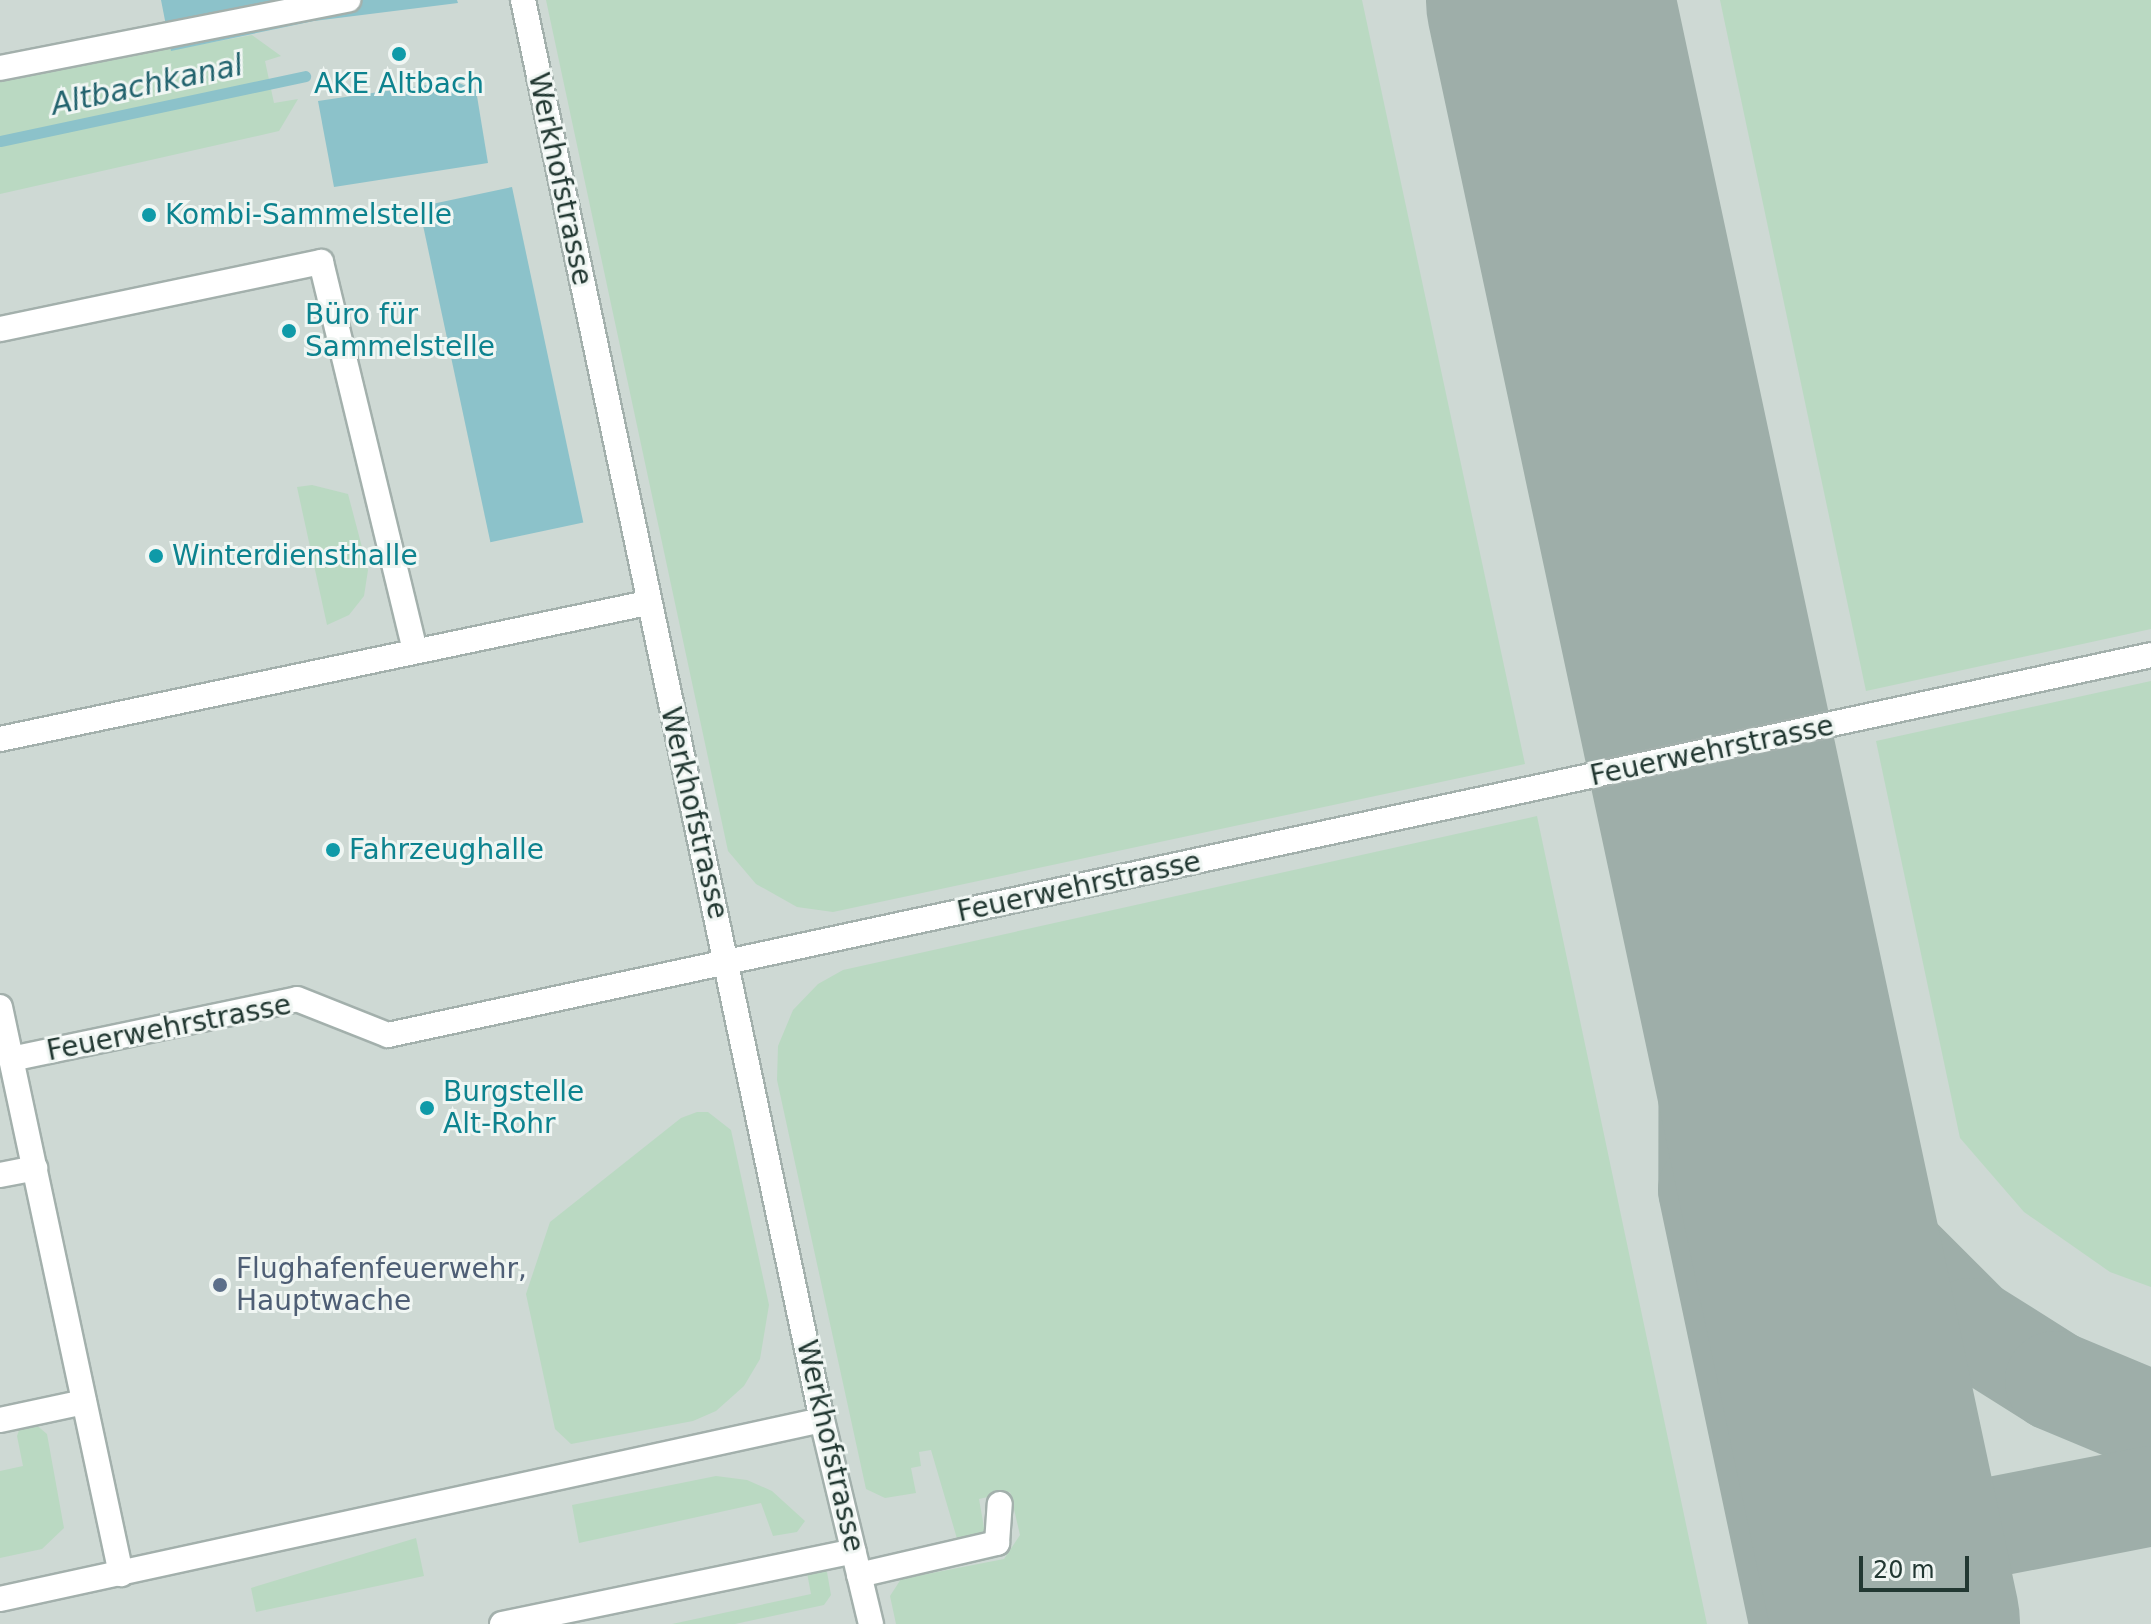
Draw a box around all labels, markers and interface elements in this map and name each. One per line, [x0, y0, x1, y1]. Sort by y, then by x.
marker: AKE Altbach [390, 45, 408, 63]
water label: Altbachkanal [48, 47, 246, 123]
place label: AKE Altbach [314, 67, 484, 101]
street label: Werkhofstrasse [521, 70, 599, 288]
place label: Kombi-Sammelstelle [165, 198, 452, 232]
marker: Kombi-Sammelstelle [140, 206, 158, 224]
place label: Büro für Sammelstelle [305, 298, 495, 364]
marker: Büro für Sammelstelle [280, 322, 298, 340]
place label: Winterdiensthalle [172, 539, 418, 573]
marker: Winterdiensthalle [147, 547, 165, 565]
street label: Werkhofstrasse [653, 704, 735, 922]
street label: Feuerwehrstrasse [1587, 709, 1837, 793]
place label: Fahrzeughalle [349, 833, 544, 867]
marker: Fahrzeughalle [324, 841, 342, 859]
street label: Feuerwehrstrasse [954, 845, 1204, 929]
street label: Feuerwehrstrasse [44, 988, 294, 1068]
place label: Burgstelle Alt-Rohr [443, 1075, 584, 1141]
marker: Burgstelle Alt-Rohr [418, 1099, 436, 1117]
place label: Flughafenfeuerwehr, Hauptwache [236, 1252, 527, 1318]
marker: Flughafenfeuerwehr, Hauptwache [211, 1276, 229, 1294]
street label: Werkhofstrasse [789, 1337, 871, 1555]
scale bar [1863, 1540, 1973, 1590]
text: 20 m [1873, 1556, 1935, 1584]

